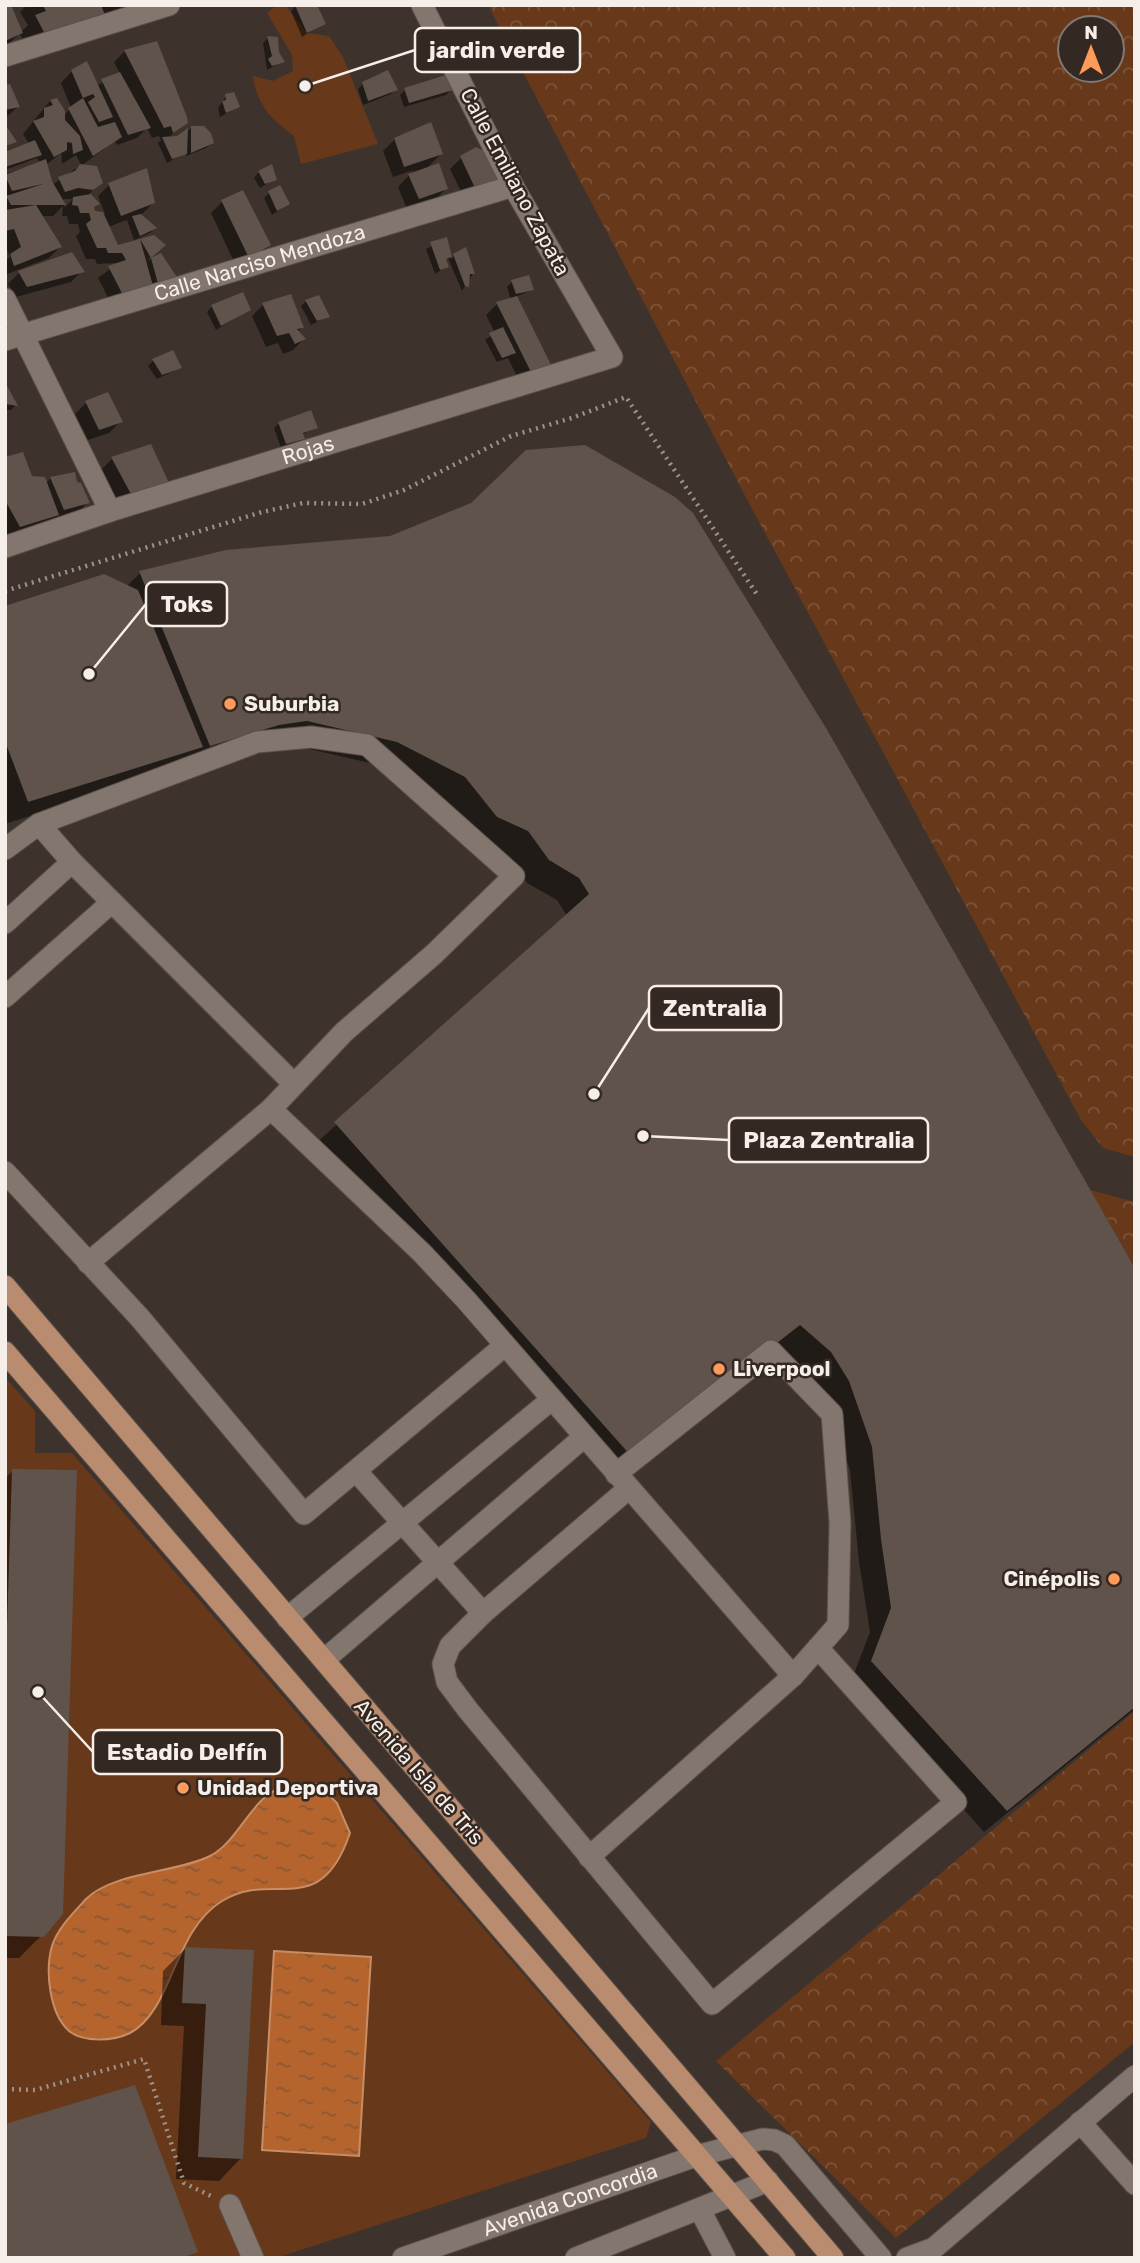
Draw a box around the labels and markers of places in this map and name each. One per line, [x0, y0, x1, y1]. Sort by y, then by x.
callout: jardin verde [415, 28, 580, 72]
callout: Toks [146, 582, 227, 626]
place label: Suburbia [244, 691, 339, 716]
marker: Suburbia [222, 696, 238, 712]
callout: Zentralia [649, 986, 781, 1030]
callout: Plaza Zentralia [729, 1118, 928, 1162]
place label: Liverpool [733, 1356, 831, 1381]
marker: Liverpool [711, 1361, 727, 1377]
place label: Cinépolis [1004, 1566, 1100, 1591]
marker: Cinépolis [1106, 1571, 1122, 1587]
callout: Estadio Delfín [93, 1730, 282, 1774]
place label: Unidad Deportiva [197, 1775, 378, 1800]
marker: Unidad Deportiva [175, 1780, 191, 1796]

